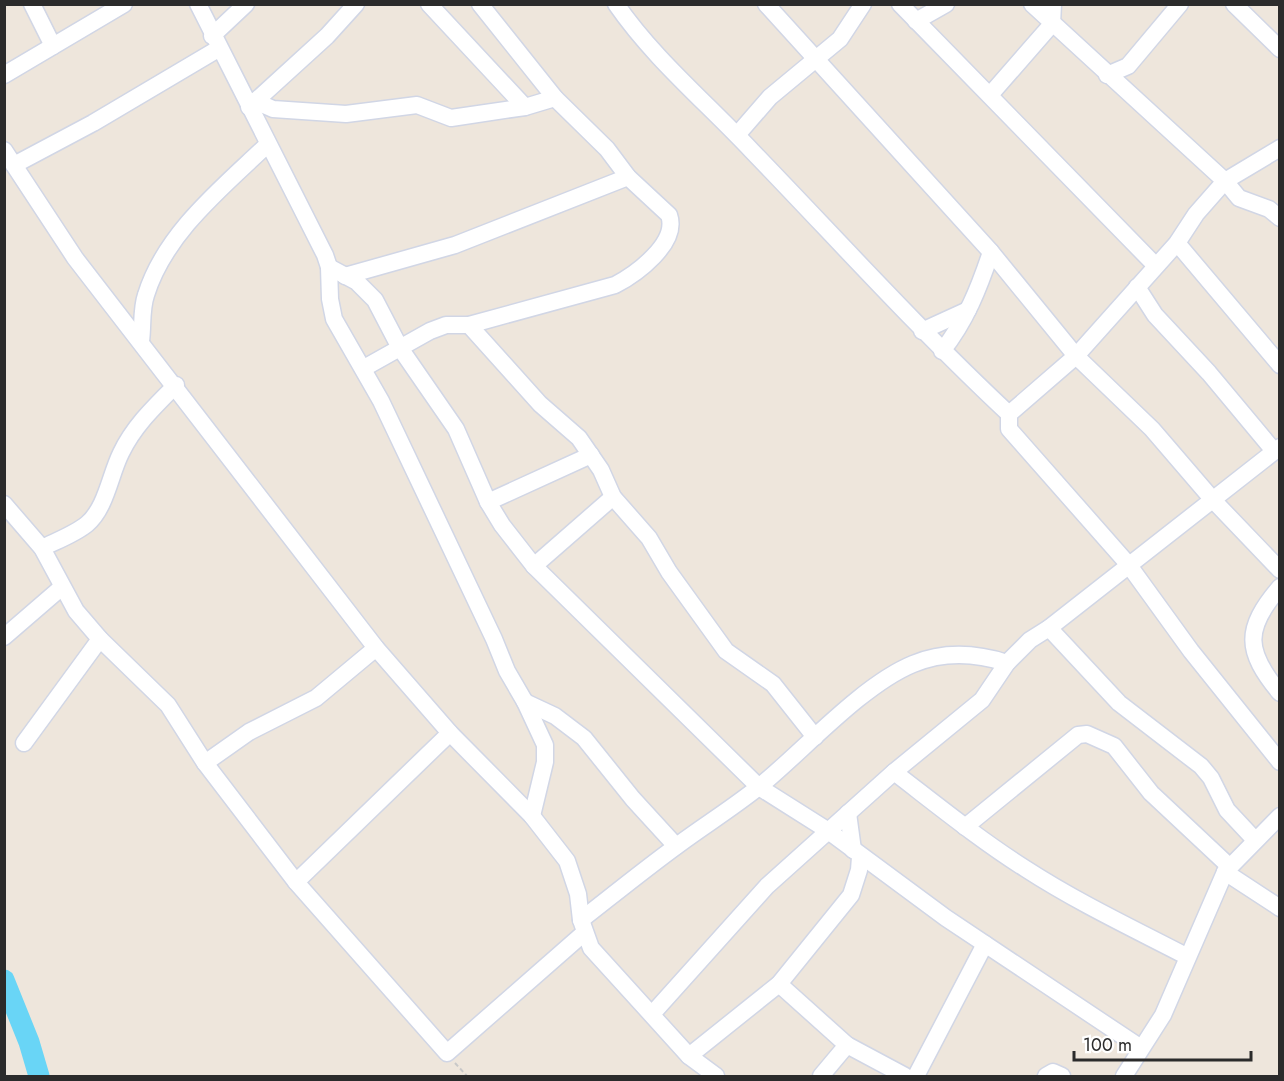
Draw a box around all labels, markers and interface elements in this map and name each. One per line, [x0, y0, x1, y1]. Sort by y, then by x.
scale bar [1074, 1024, 1251, 1062]
text: 100 m [1083, 1032, 1132, 1058]

